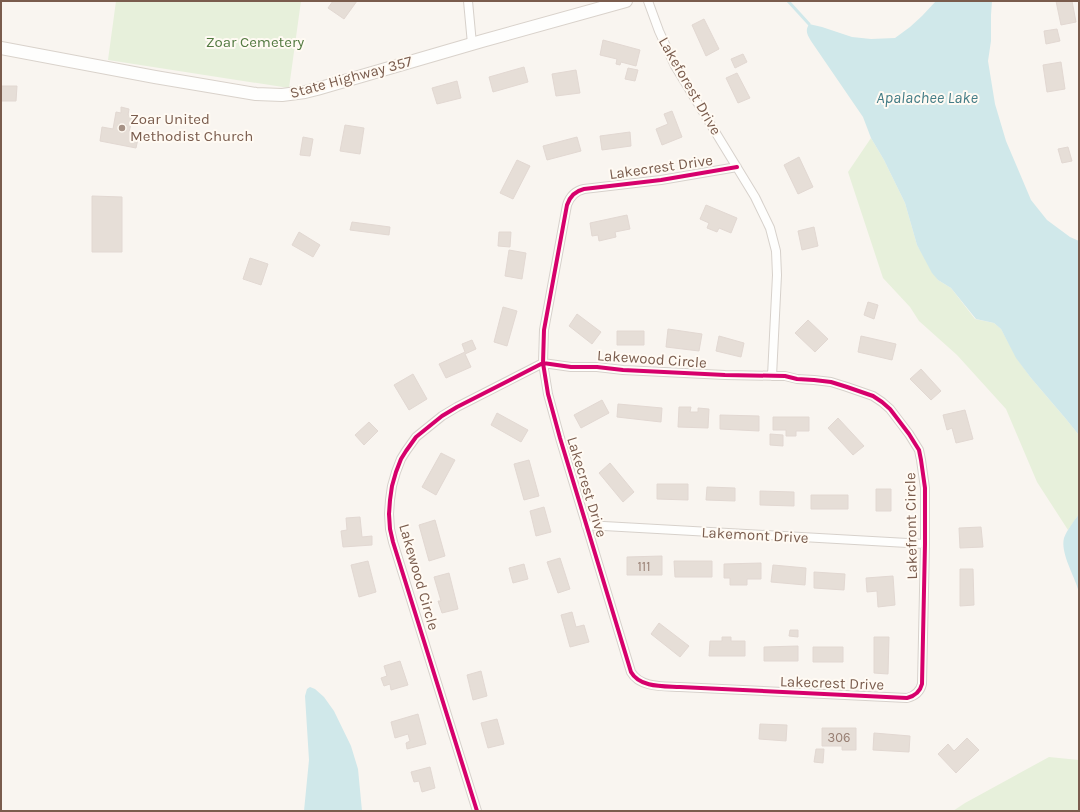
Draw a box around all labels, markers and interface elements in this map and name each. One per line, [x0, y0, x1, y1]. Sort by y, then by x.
park label: Zoar Cemetery [206, 33, 304, 51]
street label: Lakeforest Drive [655, 34, 725, 138]
street label: State Highway 357 [288, 52, 414, 102]
water label: Apalachee Lake [876, 88, 978, 107]
place label: Zoar United Methodist Church [130, 110, 253, 145]
marker: Zoar United Methodist Church [117, 123, 127, 133]
street label: Lakecrest Drive [608, 151, 714, 183]
street label: Lakewood Circle [597, 346, 707, 372]
street label: Lakecrest Drive [563, 434, 611, 540]
street label: Lakefront Circle [901, 472, 921, 580]
street label: Lakewood Circle [395, 522, 443, 632]
street label: Lakemont Drive [701, 523, 809, 547]
house number: 111 [638, 559, 650, 574]
street label: Lakecrest Drive [780, 672, 884, 694]
house number: 306 [828, 730, 850, 745]

